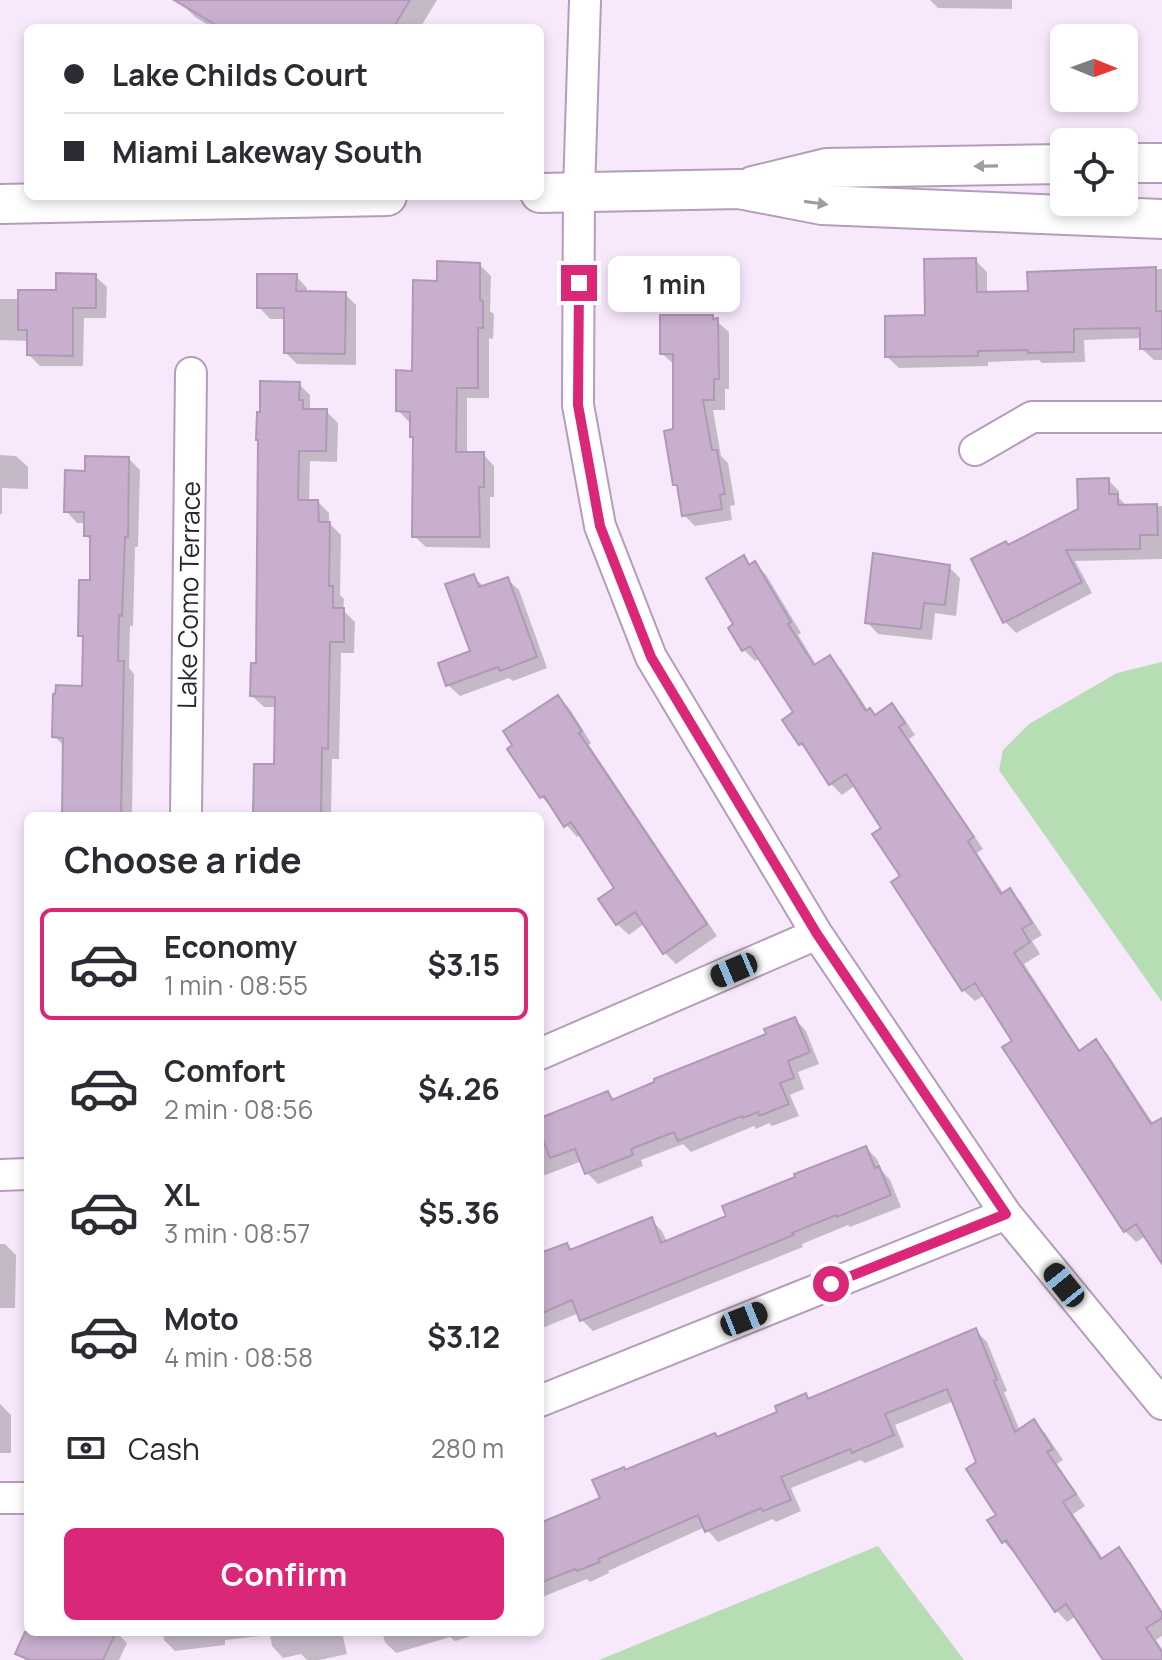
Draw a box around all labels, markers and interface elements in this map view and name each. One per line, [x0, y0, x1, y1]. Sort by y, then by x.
north arrow [1050, 24, 1138, 112]
map controls [1050, 24, 1138, 216]
text: Lake Childs Court [112, 54, 368, 95]
button: locate [1050, 128, 1138, 216]
text: Miami Lakeway South [112, 131, 422, 172]
one-way arrow [973, 159, 998, 172]
one-way arrow [804, 197, 829, 210]
callout: 1 min [607, 255, 739, 311]
route end [561, 265, 597, 301]
text: 1 min [642, 266, 706, 302]
street label: Lake Como Terrace [168, 481, 208, 709]
text: Choose a ride [64, 835, 302, 884]
text: Economy [164, 926, 297, 967]
icon: car [68, 928, 140, 1000]
text: $3.15 [427, 944, 500, 985]
car [707, 950, 761, 990]
text: 1 min · 08:55 [164, 967, 308, 1003]
text: Comfort [164, 1050, 286, 1091]
icon: car [68, 1052, 140, 1124]
text: $4.26 [418, 1068, 500, 1109]
text: 2 min · 08:56 [164, 1091, 314, 1127]
text: XL [164, 1174, 200, 1215]
icon: car [68, 1176, 140, 1248]
text: $5.36 [418, 1192, 500, 1233]
text: 3 min · 08:57 [164, 1215, 310, 1251]
car [1040, 1259, 1088, 1311]
route start [813, 1266, 849, 1302]
text: Moto [164, 1298, 239, 1339]
car [717, 1299, 771, 1339]
icon: car [68, 1300, 140, 1372]
text: $3.12 [427, 1316, 500, 1357]
text: 4 min · 08:58 [164, 1339, 313, 1375]
icon: cash [64, 1426, 108, 1470]
text: Cash [128, 1428, 200, 1469]
text: 280 m [431, 1430, 504, 1466]
button: Confirm [64, 1528, 504, 1620]

